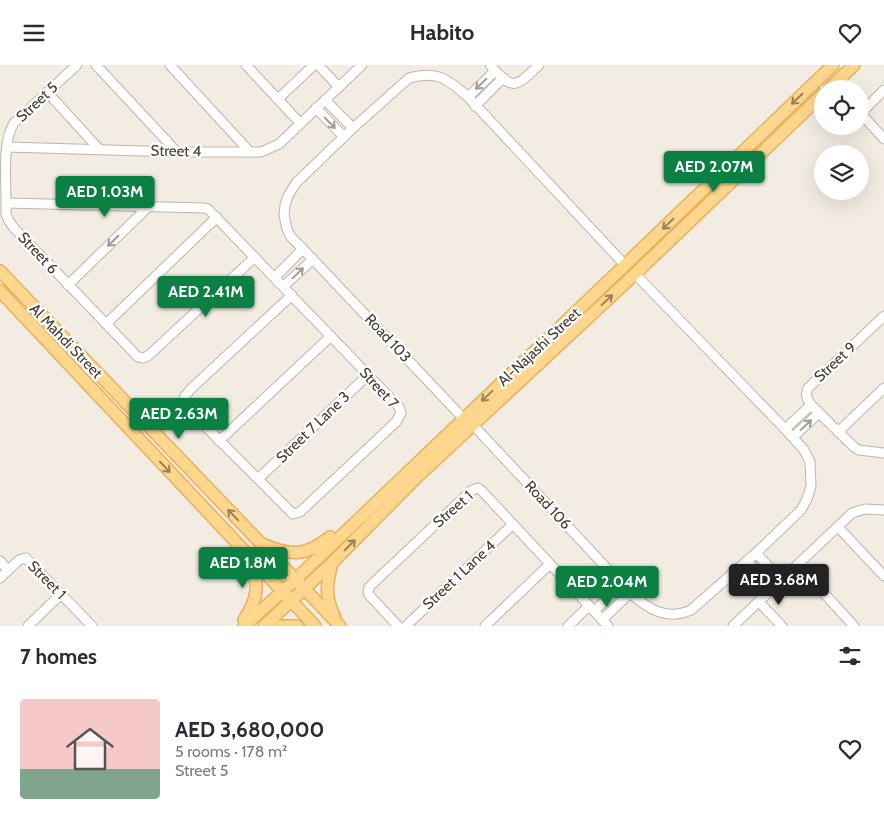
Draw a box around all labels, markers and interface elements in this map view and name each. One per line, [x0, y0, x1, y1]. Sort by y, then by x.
icon: menu [20, 19, 48, 47]
text: Habito [410, 19, 474, 46]
icon: heart [836, 19, 864, 47]
street label: Street 5 [13, 78, 61, 126]
one-way arrow [475, 78, 488, 90]
map controls [814, 80, 869, 200]
button: locate [814, 80, 869, 135]
one-way arrow [791, 93, 804, 105]
one-way arrow [324, 116, 336, 129]
street label: Street 4 [151, 142, 202, 160]
button: layers [814, 145, 869, 200]
pin: AED 2.07M [657, 151, 771, 193]
text: AED 2.07M [675, 157, 753, 176]
pin: AED 1.03M [48, 175, 162, 218]
text: AED 1.03M [67, 182, 143, 201]
one-way arrow [662, 218, 674, 230]
street label: Street 6 [14, 228, 62, 278]
one-way arrow [107, 235, 120, 247]
one-way arrow [292, 267, 305, 279]
pin: AED 2.41M [149, 275, 263, 318]
text: AED 2.41M [168, 282, 244, 301]
one-way arrow [601, 294, 614, 306]
street label: Al Mahdi Street [26, 300, 106, 382]
street label: Al-Najashi Street [494, 304, 584, 390]
street label: Road 103 [361, 310, 415, 366]
street label: Street 9 [810, 338, 860, 386]
street label: Street 7 [356, 364, 403, 413]
street label: Street 7 Lane 3 [273, 387, 353, 467]
one-way arrow [480, 390, 493, 402]
pin: AED 2.63M [122, 397, 236, 440]
text: AED 2.63M [140, 404, 218, 423]
one-way arrow [800, 419, 812, 431]
one-way arrow [159, 460, 171, 473]
street label: Road 106 [521, 477, 575, 533]
street label: Street 1 [429, 487, 477, 531]
one-way arrow [227, 509, 239, 522]
street label: Street 1 Lane 4 [419, 536, 499, 613]
one-way arrow [344, 539, 357, 551]
pin: AED 1.8M [191, 547, 295, 589]
text: AED 1.8M [210, 553, 276, 572]
street label: Street 1 [24, 557, 70, 603]
pin: AED 3.68M [722, 563, 836, 606]
pin: AED 2.04M [550, 565, 664, 608]
text: AED 3.68M [740, 570, 818, 589]
text: AED 2.04M [567, 572, 647, 591]
icon: filters [836, 642, 864, 670]
text: 7 homes [20, 644, 97, 669]
text: AED 3,680,000 [175, 717, 324, 742]
icon: home [60, 719, 120, 779]
icon: heart [836, 735, 864, 763]
text: 5 rooms · 178 m² [175, 742, 287, 761]
text: Street 5 [175, 761, 228, 780]

